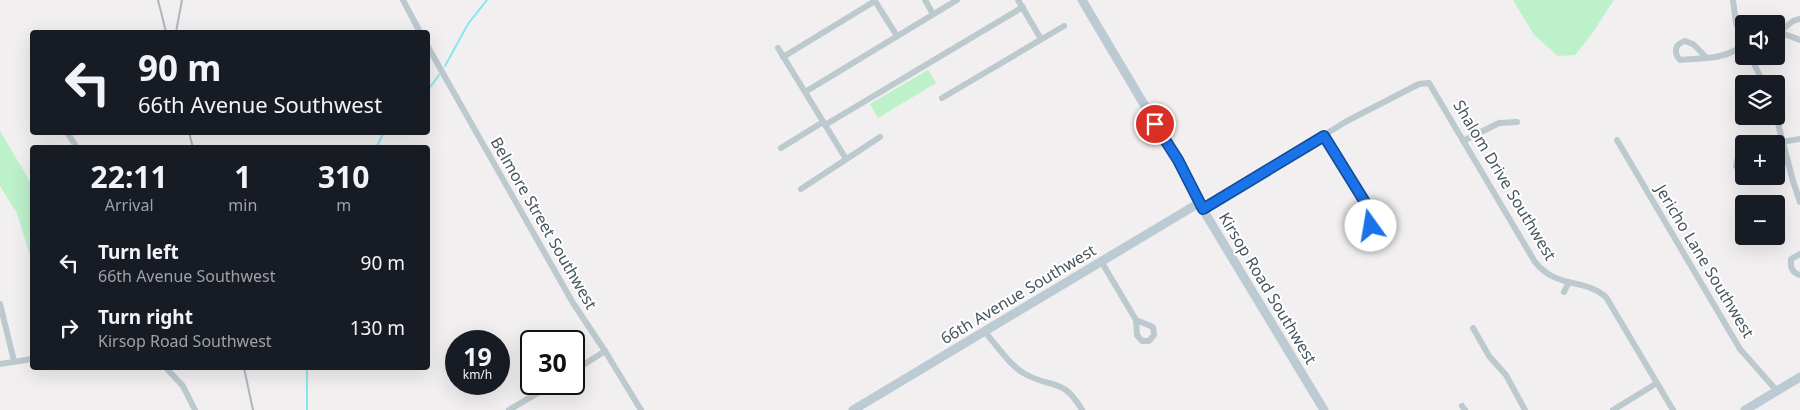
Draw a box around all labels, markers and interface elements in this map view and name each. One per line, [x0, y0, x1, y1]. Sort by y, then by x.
map controls [1735, 15, 1785, 245]
button: sound [1735, 15, 1785, 65]
text: 90 m [138, 44, 221, 91]
icon: left [55, 50, 120, 115]
button: layers [1735, 75, 1785, 125]
text: 66th Avenue Southwest [138, 89, 382, 119]
street label: Shalom Drive Southwest [1448, 96, 1562, 264]
pin [1134, 103, 1176, 145]
icon: arrive [1141, 110, 1169, 138]
street label: Belmore Street Southwest [486, 133, 603, 313]
button: + [1735, 135, 1785, 185]
text: 22:11 [91, 156, 168, 197]
text: 1 [234, 156, 251, 197]
text: 310 [318, 156, 369, 197]
street label: Jericho Lane Southwest [1649, 179, 1760, 342]
text: Arrival [105, 194, 154, 216]
text: min [228, 194, 257, 216]
text: m [336, 194, 351, 216]
button: − [1735, 195, 1785, 245]
position arrow [1344, 199, 1396, 251]
street label: Kirsop Road Southwest [1214, 208, 1322, 368]
text: Turn left [98, 239, 179, 265]
street label: 66th Avenue Southwest [936, 239, 1100, 349]
icon: left [55, 249, 83, 277]
text: 90 m [361, 250, 405, 276]
text: 66th Avenue Southwest [98, 265, 276, 287]
text: Turn right [98, 304, 193, 330]
icon: right [55, 314, 83, 342]
text: 130 m [350, 315, 405, 341]
text: Kirsop Road Southwest [98, 330, 272, 352]
speed limit sign: 30 [520, 330, 585, 395]
text: 19 [463, 339, 492, 373]
text: km/h [463, 366, 492, 383]

